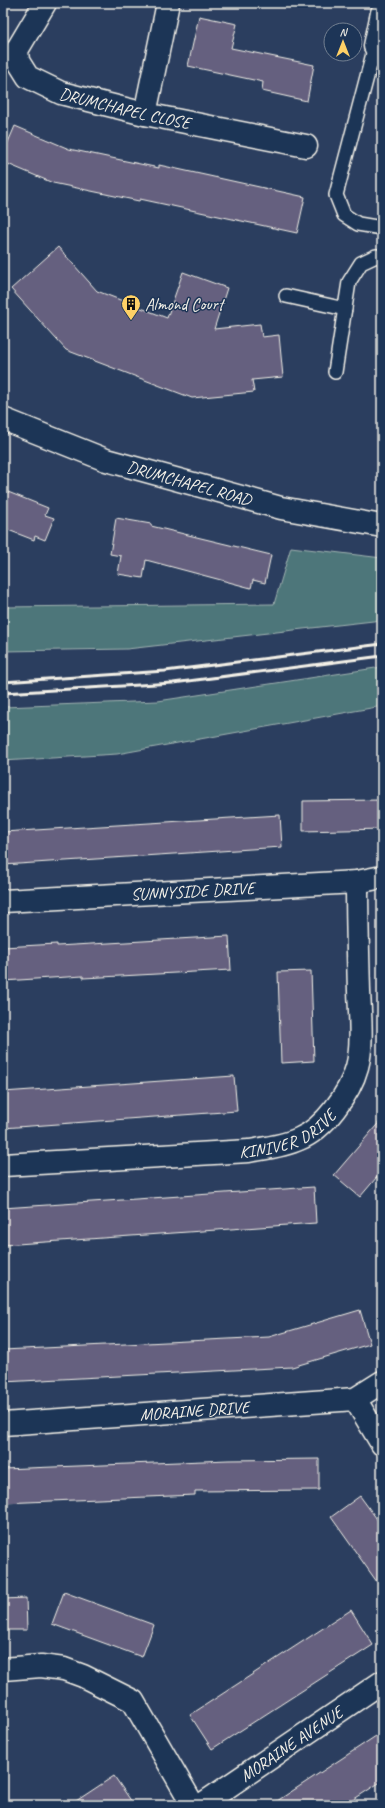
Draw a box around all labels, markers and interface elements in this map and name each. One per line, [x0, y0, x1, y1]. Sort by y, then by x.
north arrow [323, 22, 363, 62]
text: N [340, 25, 349, 39]
street label: DRUMCHAPEL CLOSE [57, 83, 195, 134]
building icon: Almond Court [120, 293, 142, 321]
place label: Almond Court [145, 294, 226, 315]
street label: DRUMCHAPEL ROAD [125, 456, 256, 510]
street label: SUNNYSIDE DRIVE [130, 877, 258, 905]
street label: KINIVER DRIVE [239, 1103, 342, 1162]
street label: MORAINE DRIVE [139, 1396, 253, 1425]
street label: MORAINE AVENUE [236, 1700, 349, 1786]

